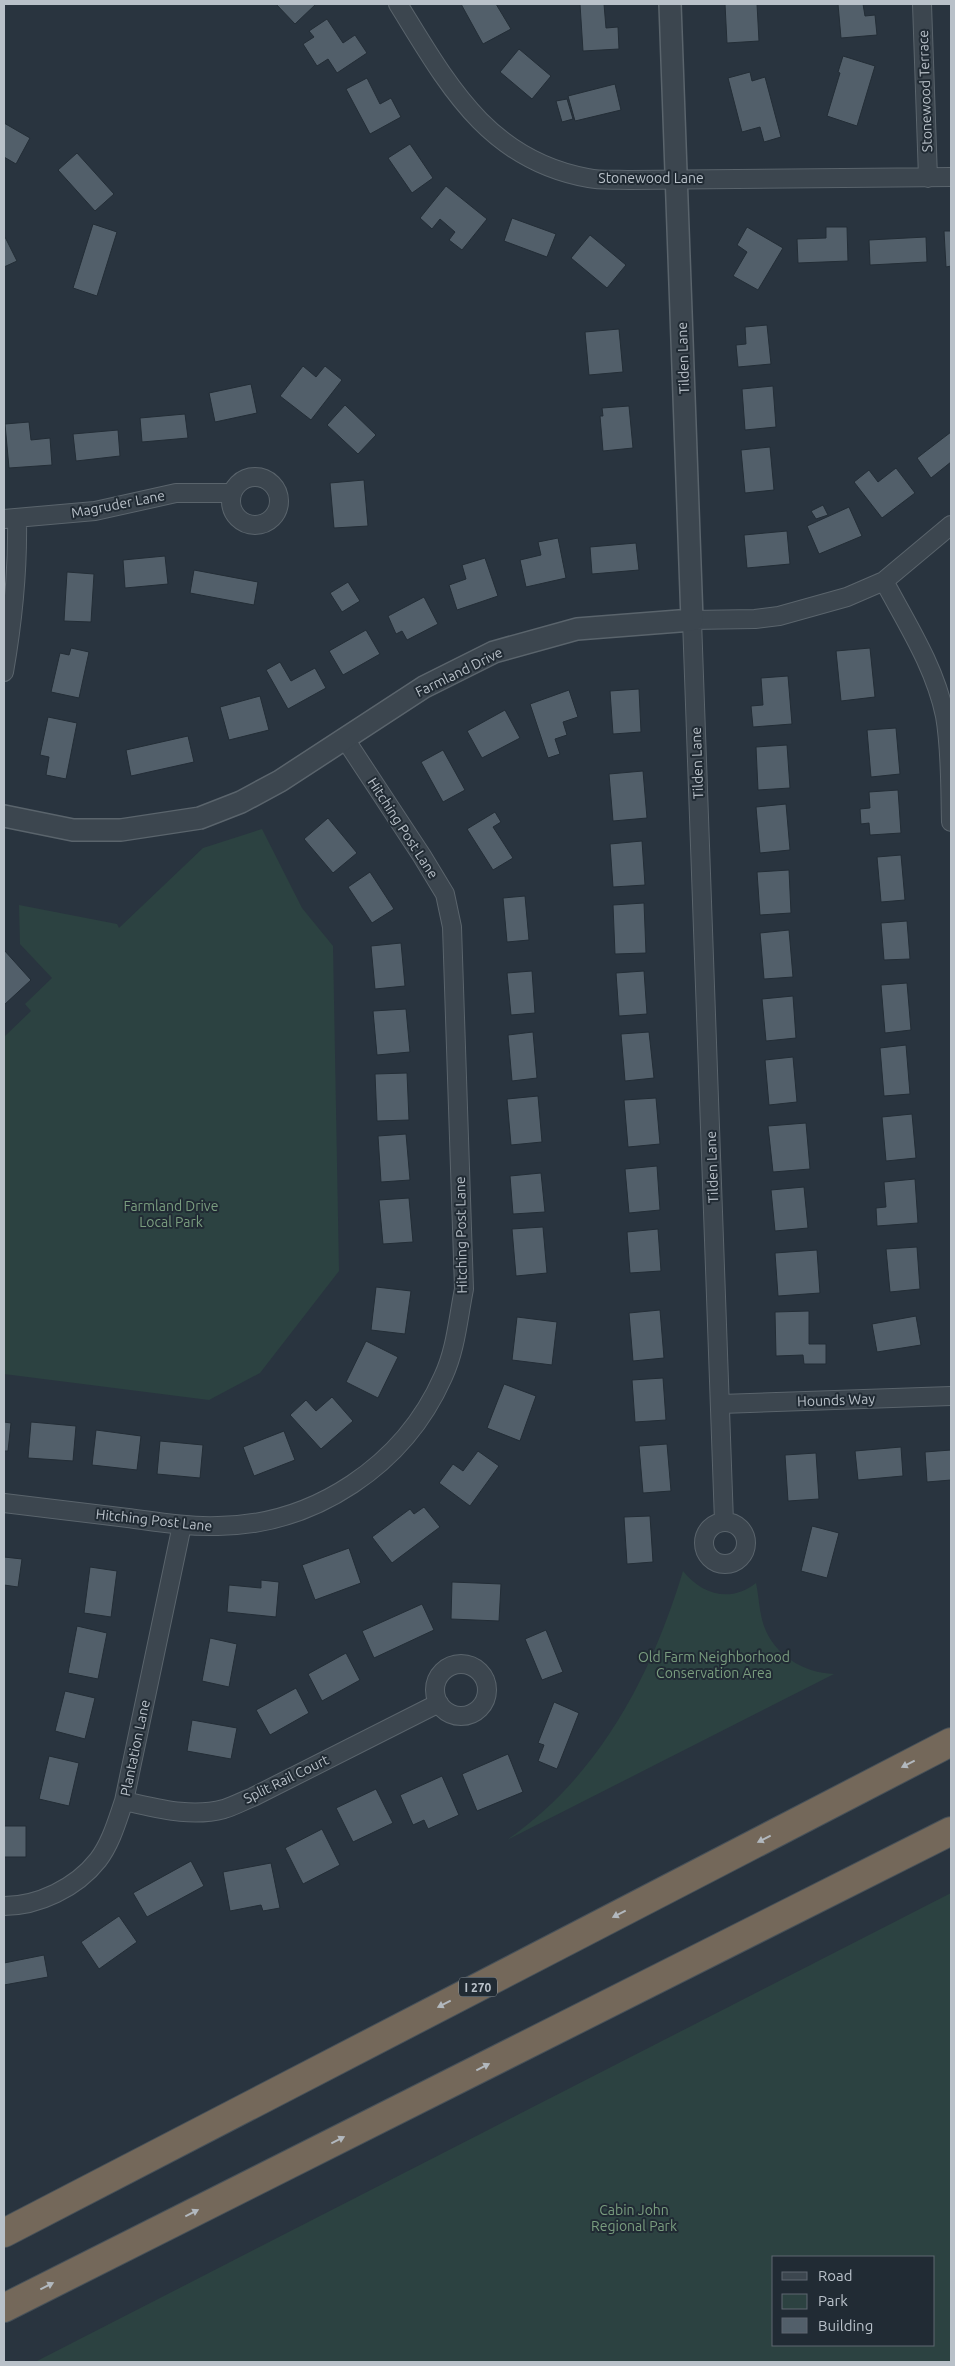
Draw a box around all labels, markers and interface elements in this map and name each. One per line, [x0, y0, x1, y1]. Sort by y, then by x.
street label: Stonewood Terrace [915, 30, 935, 152]
street label: Stonewood Lane [598, 170, 704, 186]
street label: Tilden Lane [674, 322, 692, 394]
street label: Magruder Lane [70, 487, 166, 521]
street label: Farmland Drive [413, 644, 505, 700]
street label: Tilden Lane [688, 727, 706, 799]
street label: Hitching Post Lane [364, 775, 442, 881]
street label: Tilden Lane [703, 1131, 721, 1203]
street label: Hitching Post Lane [452, 1176, 470, 1294]
park label: Farmland Drive Local Park [124, 1198, 218, 1230]
street label: Hounds Way [797, 1391, 876, 1409]
street label: Hitching Post Lane [95, 1506, 213, 1534]
park label: Old Farm Neighborhood Conservation Area [638, 1649, 790, 1681]
street label: Plantation Lane [117, 1698, 153, 1798]
street label: Split Rail Court [241, 1751, 332, 1807]
one-way arrow [901, 1760, 915, 1768]
one-way arrow [756, 1835, 771, 1843]
one-way arrow [612, 1910, 627, 1918]
road number: I 270 [459, 1978, 497, 1996]
one-way arrow [437, 2000, 451, 2008]
one-way arrow [476, 2063, 490, 2071]
one-way arrow [330, 2136, 345, 2144]
park label: Cabin John Regional Park [591, 2202, 677, 2234]
one-way arrow [185, 2209, 200, 2217]
legend [772, 2256, 935, 2346]
text: Road [818, 2267, 853, 2284]
one-way arrow [40, 2282, 54, 2290]
text: Park [818, 2292, 848, 2309]
text: Building [818, 2317, 873, 2334]

